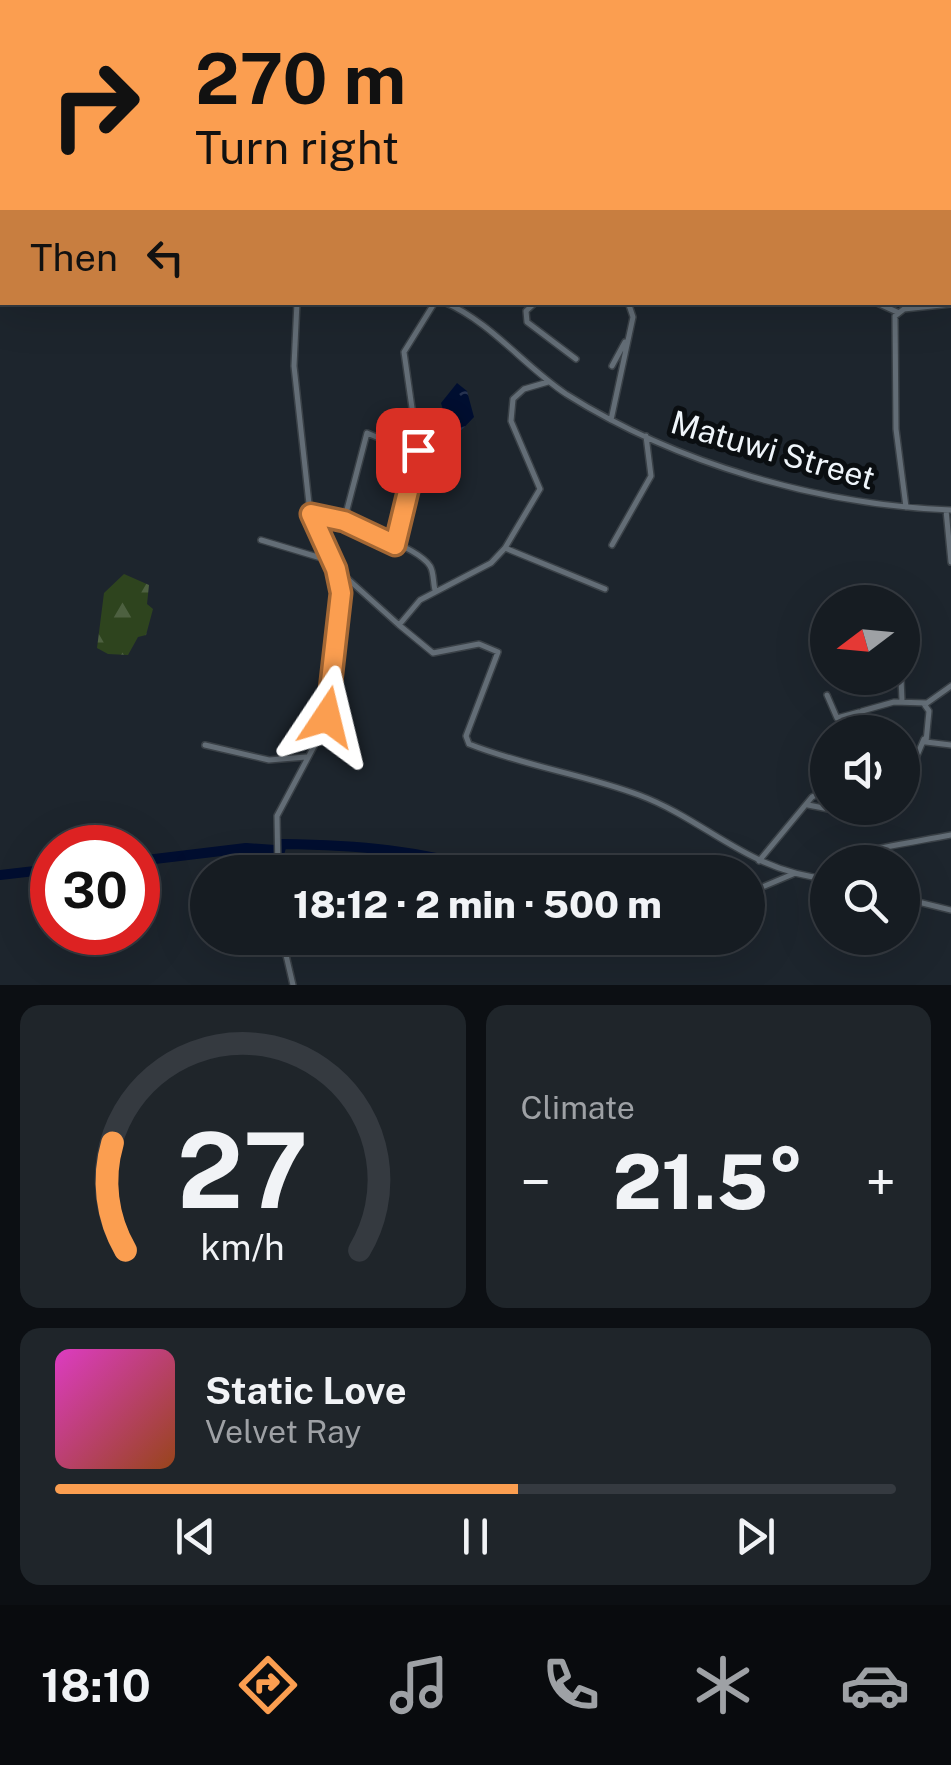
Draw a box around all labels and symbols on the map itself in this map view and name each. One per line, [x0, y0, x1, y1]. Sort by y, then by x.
street label: Matuwi Street [667, 403, 879, 497]
pin [376, 408, 461, 493]
north arrow [810, 585, 920, 695]
position arrow [275, 665, 379, 769]
speed limit sign: 30 [30, 825, 160, 955]

